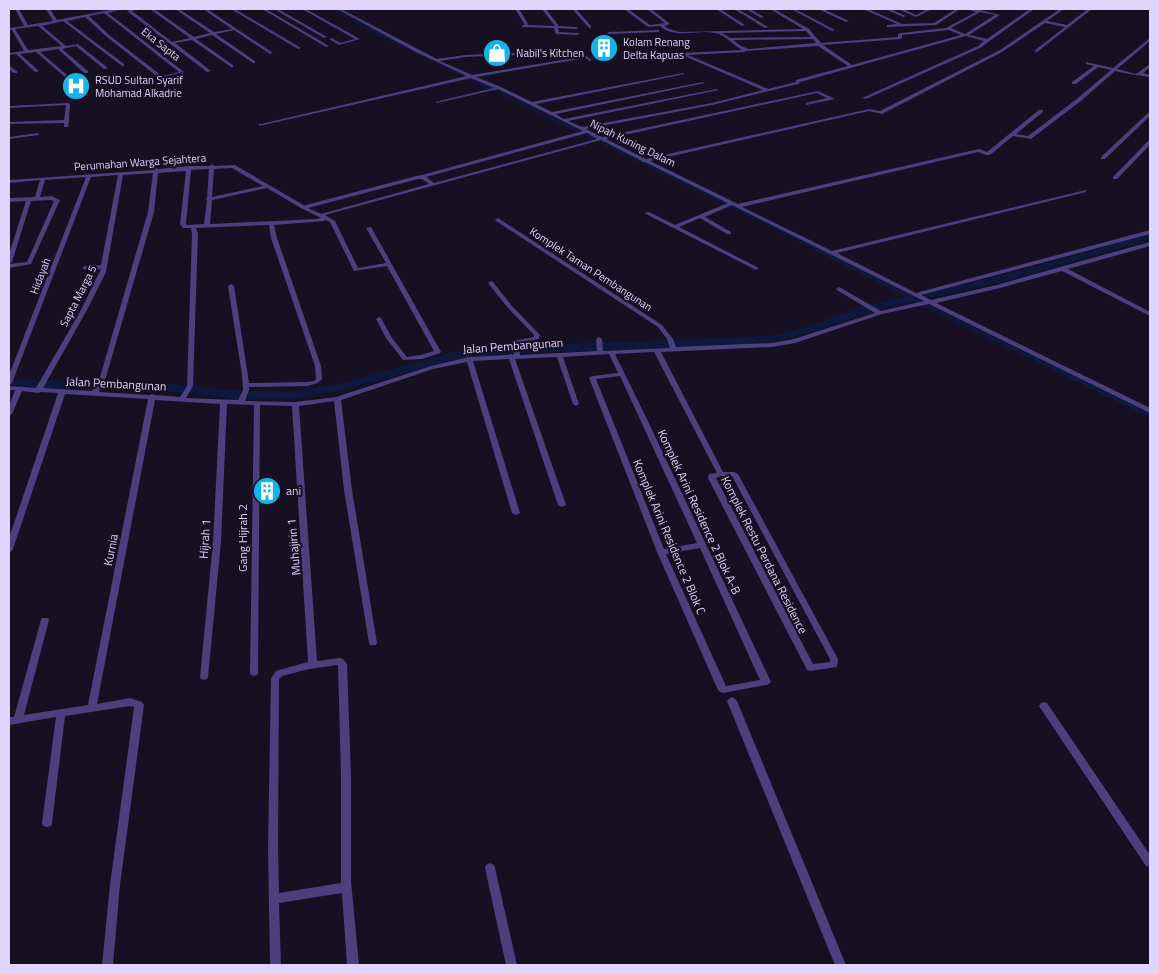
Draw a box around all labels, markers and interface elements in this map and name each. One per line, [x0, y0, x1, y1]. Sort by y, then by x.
street label: Eka Sapta [138, 24, 184, 65]
building icon: Kolam Renang Delta Kapuas [589, 33, 619, 63]
place label: Kolam Renang Delta Kapuas [623, 34, 690, 63]
shop icon: Nabil's Kitchen [482, 38, 512, 68]
place label: Nabil's Kitchen [516, 45, 584, 61]
hospital icon: RSUD Sultan Syarif Mohamad Alkadrie [61, 71, 91, 101]
place label: RSUD Sultan Syarif Mohamad Alkadrie [95, 72, 183, 101]
street label: Nipah Kuning Dalam [587, 115, 679, 171]
street label: Perumahan Warga Sejahtera [73, 149, 207, 175]
street label: Komplek Taman Pembangunan [527, 223, 656, 315]
street label: Hidayah [26, 255, 54, 296]
street label: Sapta Marga 5 [56, 262, 100, 330]
street label: Jalan Pembangunan [462, 333, 564, 358]
street label: Jalan Pembangunan [65, 371, 167, 396]
street label: Komplek Arini Residence 2 Blok A-B [653, 426, 746, 598]
street label: Komplek Arini Residence 2 Blok C [628, 456, 711, 618]
street label: Komplek Restu Perdana Residence [716, 473, 813, 637]
building icon: ani [252, 476, 282, 506]
place label: ani [286, 481, 301, 500]
street label: Gang Hijrah 2 [233, 504, 252, 572]
street label: Muhajirin 1 [282, 518, 305, 576]
street label: Hijrah 1 [194, 519, 215, 559]
street label: Kurnia [98, 532, 123, 568]

